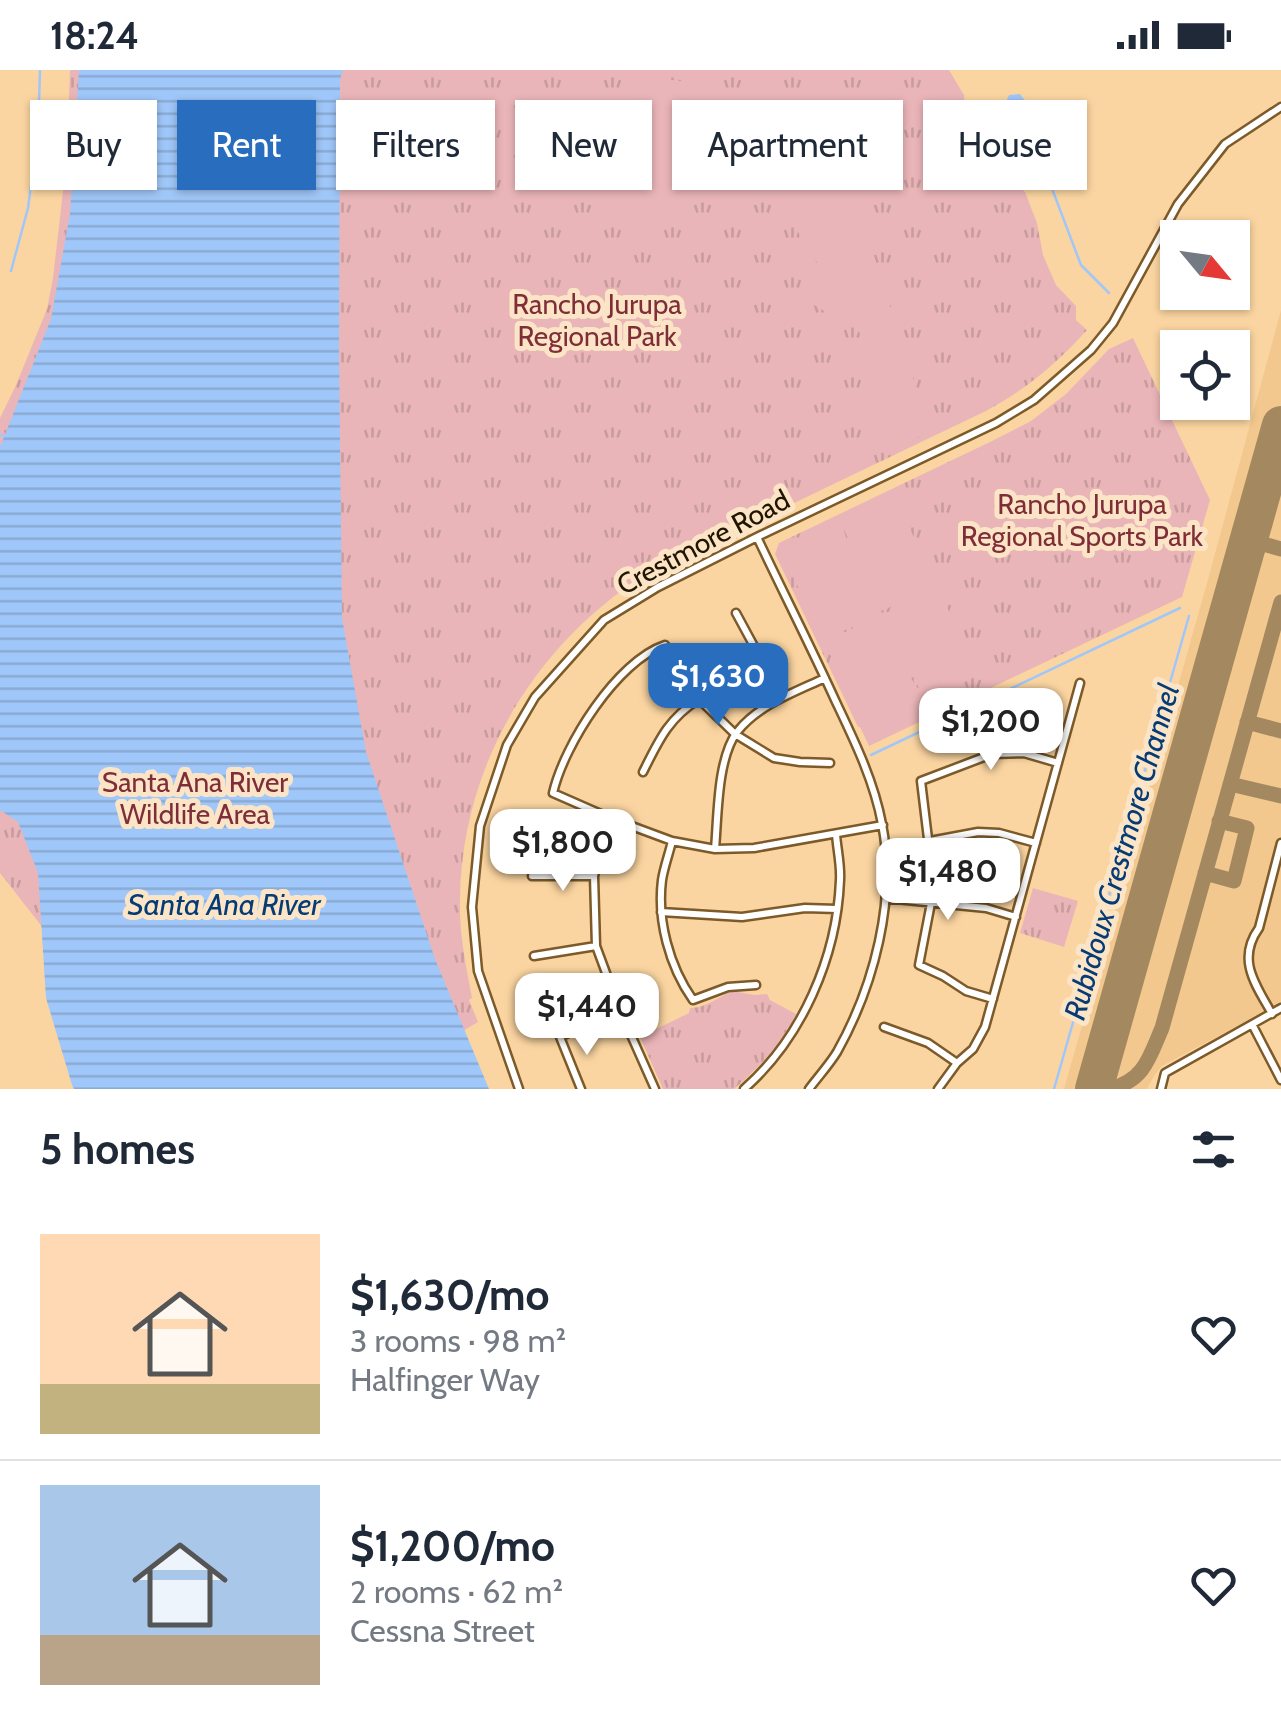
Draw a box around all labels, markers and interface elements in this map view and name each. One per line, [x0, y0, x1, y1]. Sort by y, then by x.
text: 18:24 [50, 12, 139, 59]
chip: Buy [30, 100, 157, 190]
chip: Rent [177, 100, 316, 190]
chip: Filters [336, 100, 495, 190]
chip: New [515, 100, 652, 190]
chip: Apartment [672, 100, 903, 190]
chip: House [923, 100, 1087, 190]
north arrow [1160, 220, 1250, 310]
map controls [1160, 220, 1250, 420]
park label: Rancho Jurupa Regional Park [512, 287, 682, 353]
button: locate [1160, 330, 1250, 420]
street label: Crestmore Road [611, 482, 795, 602]
park label: Rancho Jurupa Regional Sports Park [961, 487, 1204, 553]
pin: $1,630 [637, 643, 799, 728]
text: $1,630 [670, 656, 766, 695]
water label: Rubidoux Crestmore Channel [1056, 680, 1187, 1024]
pin: $1,200 [910, 688, 1072, 773]
text: $1,200 [941, 701, 1041, 740]
park label: Santa Ana River Wildlife Area [102, 765, 288, 831]
pin: $1,800 [482, 809, 644, 894]
text: $1,800 [512, 822, 614, 861]
pin: $1,480 [867, 838, 1029, 923]
text: $1,480 [898, 851, 998, 890]
water label: Santa Ana River [128, 886, 322, 923]
pin: $1,440 [506, 973, 668, 1058]
text: $1,440 [537, 986, 637, 1025]
icon: filters [1186, 1122, 1241, 1177]
text: 5 homes [40, 1123, 195, 1175]
text: $1,630/mo [350, 1269, 549, 1321]
icon: home [120, 1274, 240, 1394]
icon: heart [1186, 1307, 1241, 1362]
text: 3 rooms · 98 m² [350, 1321, 566, 1360]
text: Halfinger Way [350, 1360, 540, 1399]
text: $1,200/mo [350, 1520, 555, 1572]
icon: home [120, 1525, 240, 1645]
icon: heart [1186, 1558, 1241, 1613]
text: 2 rooms · 62 m² [350, 1572, 563, 1611]
text: Cessna Street [350, 1611, 535, 1650]

